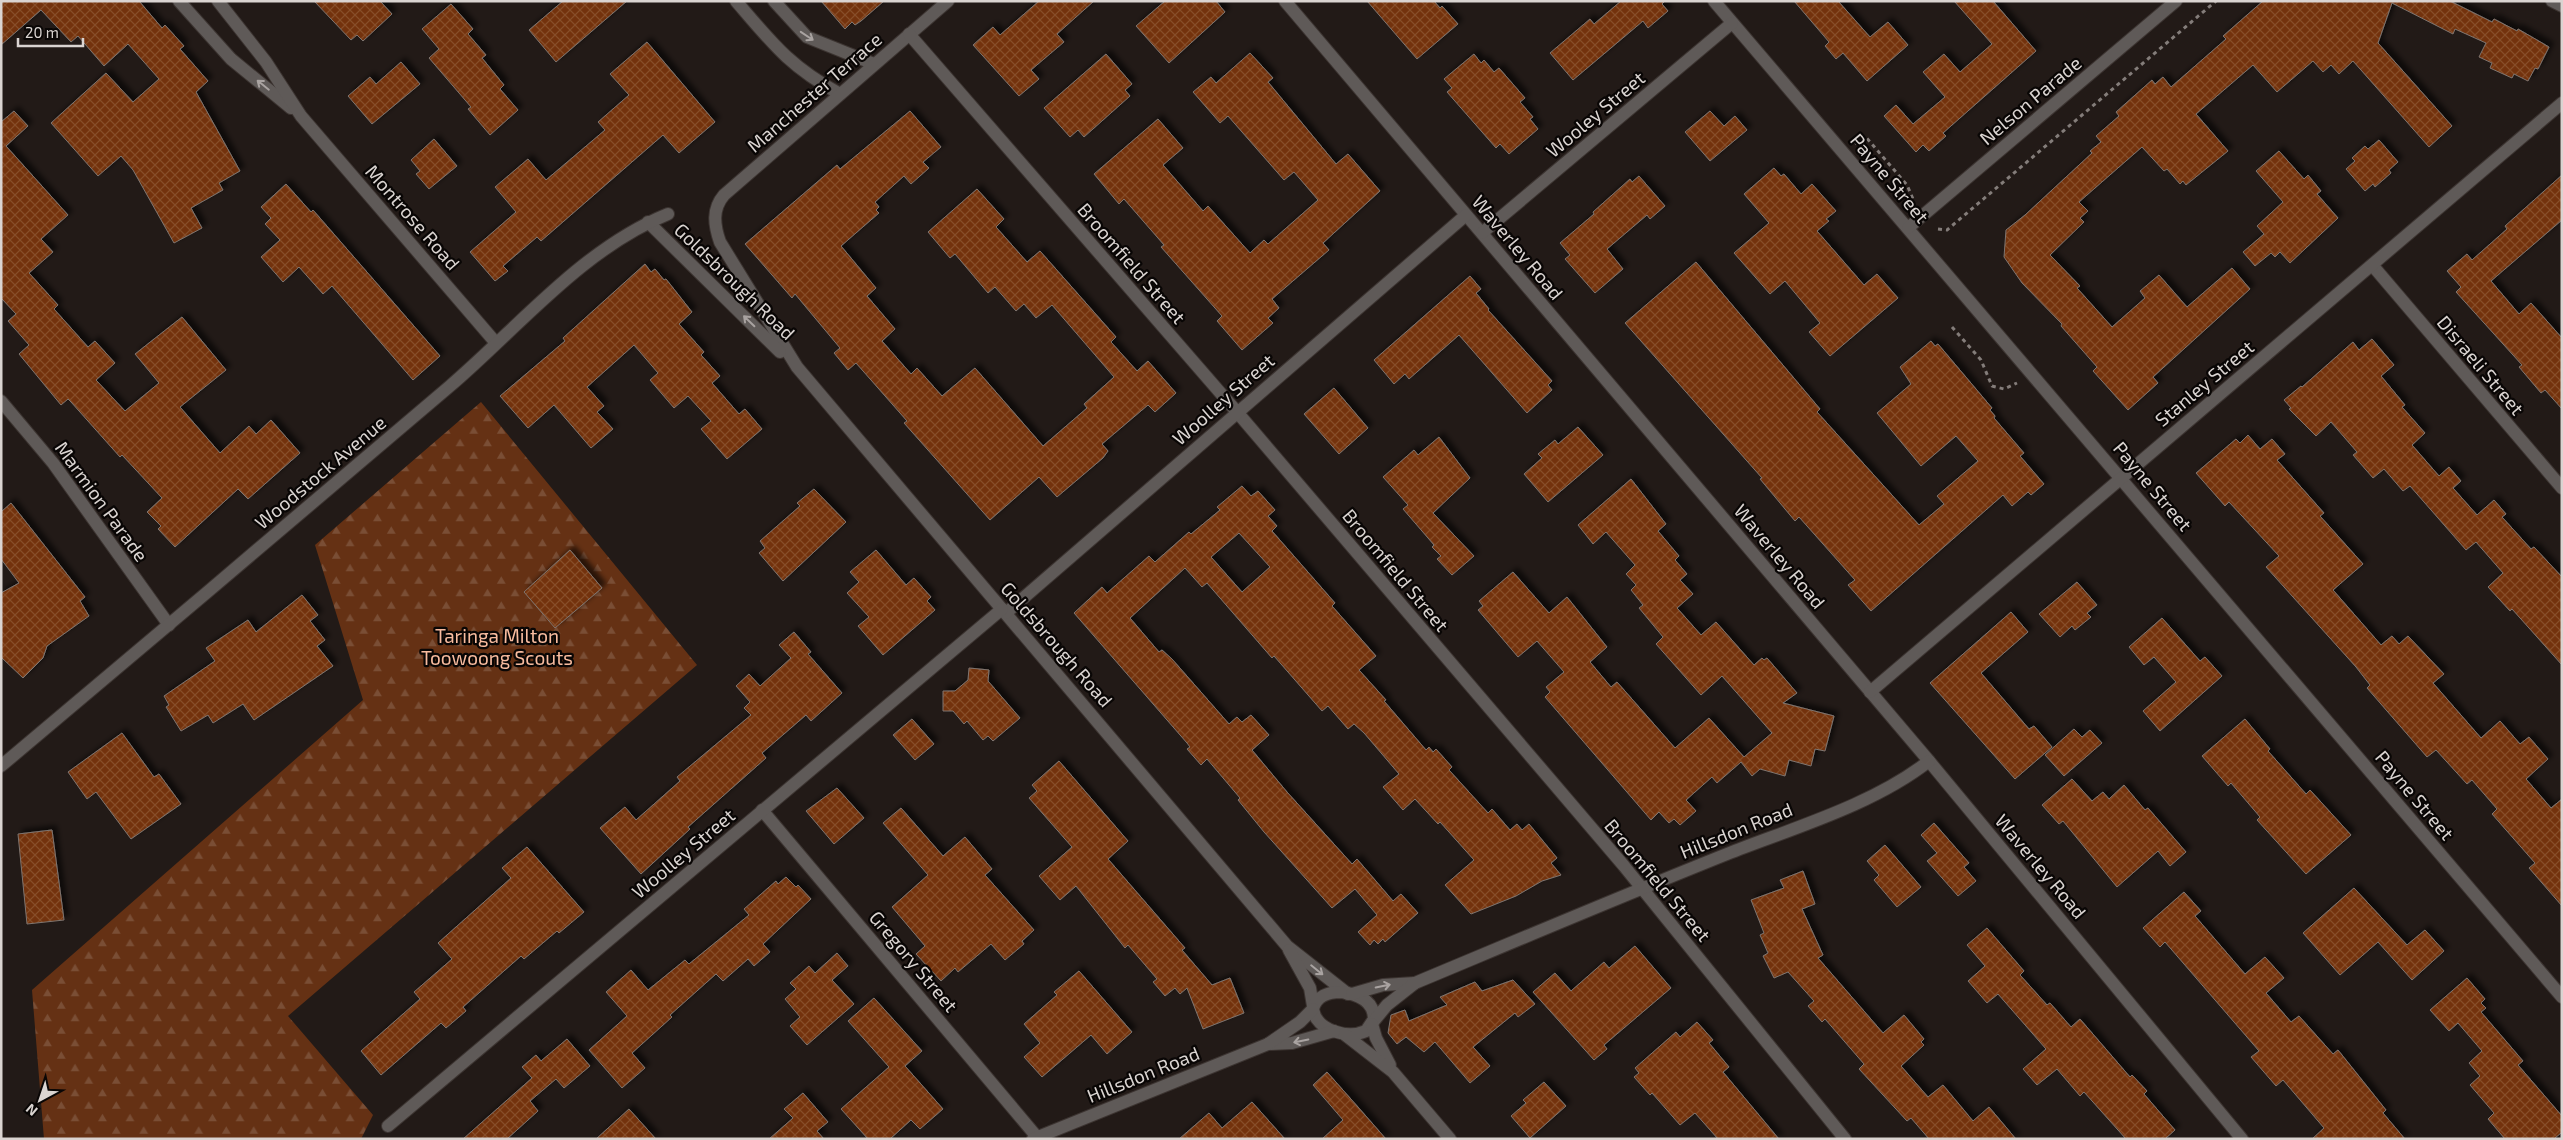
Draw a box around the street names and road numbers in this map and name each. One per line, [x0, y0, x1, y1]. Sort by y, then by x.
street label: Manchester Terrace [742, 27, 886, 157]
street label: Nelson Parade [1974, 51, 2086, 149]
street label: Wooley Street [1541, 66, 1649, 162]
street label: Payne Street [1846, 129, 1934, 227]
street label: Montrose Road [361, 160, 465, 274]
street label: Waverley Road [1468, 190, 1568, 304]
street label: Broomfield Street [1073, 198, 1191, 328]
street label: Goldsbrough Road [670, 218, 800, 344]
street label: Disraeli Street [2433, 311, 2529, 419]
street label: Stanley Street [2150, 335, 2258, 431]
street label: Woolley Street [1167, 349, 1279, 449]
street label: Woodstock Avenue [250, 410, 390, 534]
street label: Marmion Parade [51, 436, 153, 566]
street label: Payne Street [2109, 437, 2197, 535]
street label: Waverley Road [1730, 499, 1830, 613]
street label: Broomfield Street [1338, 504, 1454, 636]
street label: Goldsbrough Road [996, 577, 1118, 711]
street label: Payne Street [2371, 746, 2459, 844]
street label: Hillsdon Road [1676, 797, 1796, 863]
street label: Woolley Street [627, 803, 739, 903]
street label: Waverley Road [1991, 809, 2091, 923]
street label: Broomfield Street [1600, 814, 1716, 946]
street label: Gregory Street [865, 906, 963, 1016]
street label: Hillsdon Road [1083, 1041, 1203, 1107]

